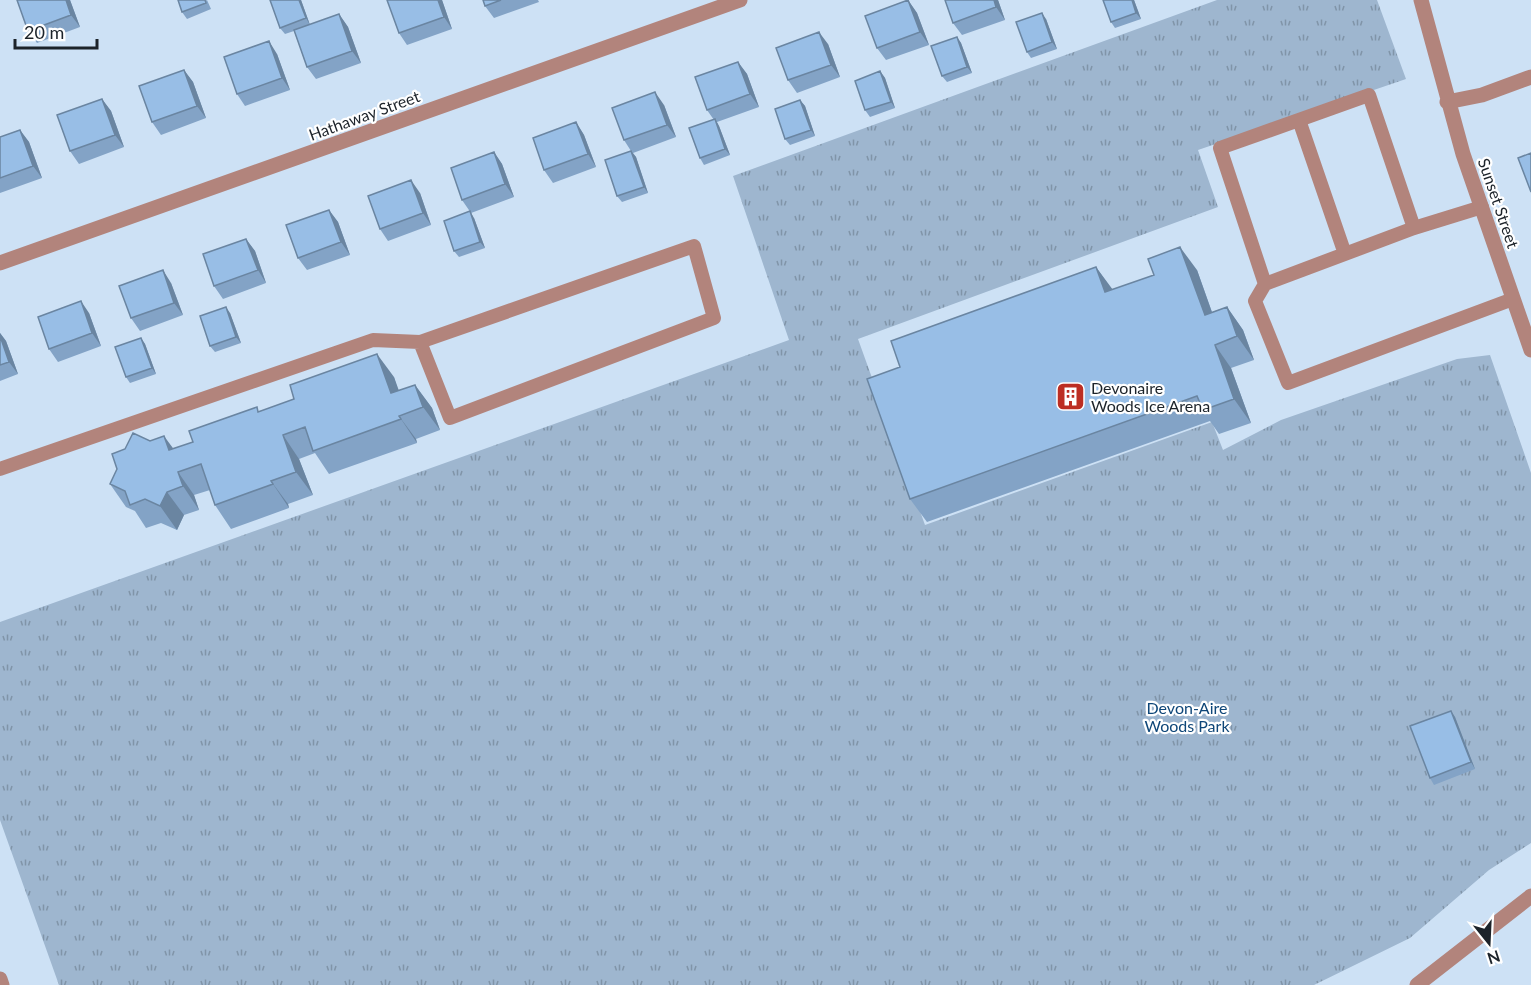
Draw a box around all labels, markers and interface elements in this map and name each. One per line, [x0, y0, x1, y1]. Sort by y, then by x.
scale bar [15, 12, 98, 50]
text: 20 m [24, 21, 64, 43]
street label: Hathaway Street [306, 86, 422, 144]
street label: Sunset Street [1475, 156, 1523, 251]
place label: Devonaire Woods Ice Arena [1091, 378, 1210, 415]
building icon: Devonaire Woods Ice Arena [1054, 380, 1086, 412]
park label: Devon-Aire Woods Park [1144, 698, 1230, 735]
north arrow [1459, 913, 1519, 973]
text: N [1485, 947, 1503, 969]

